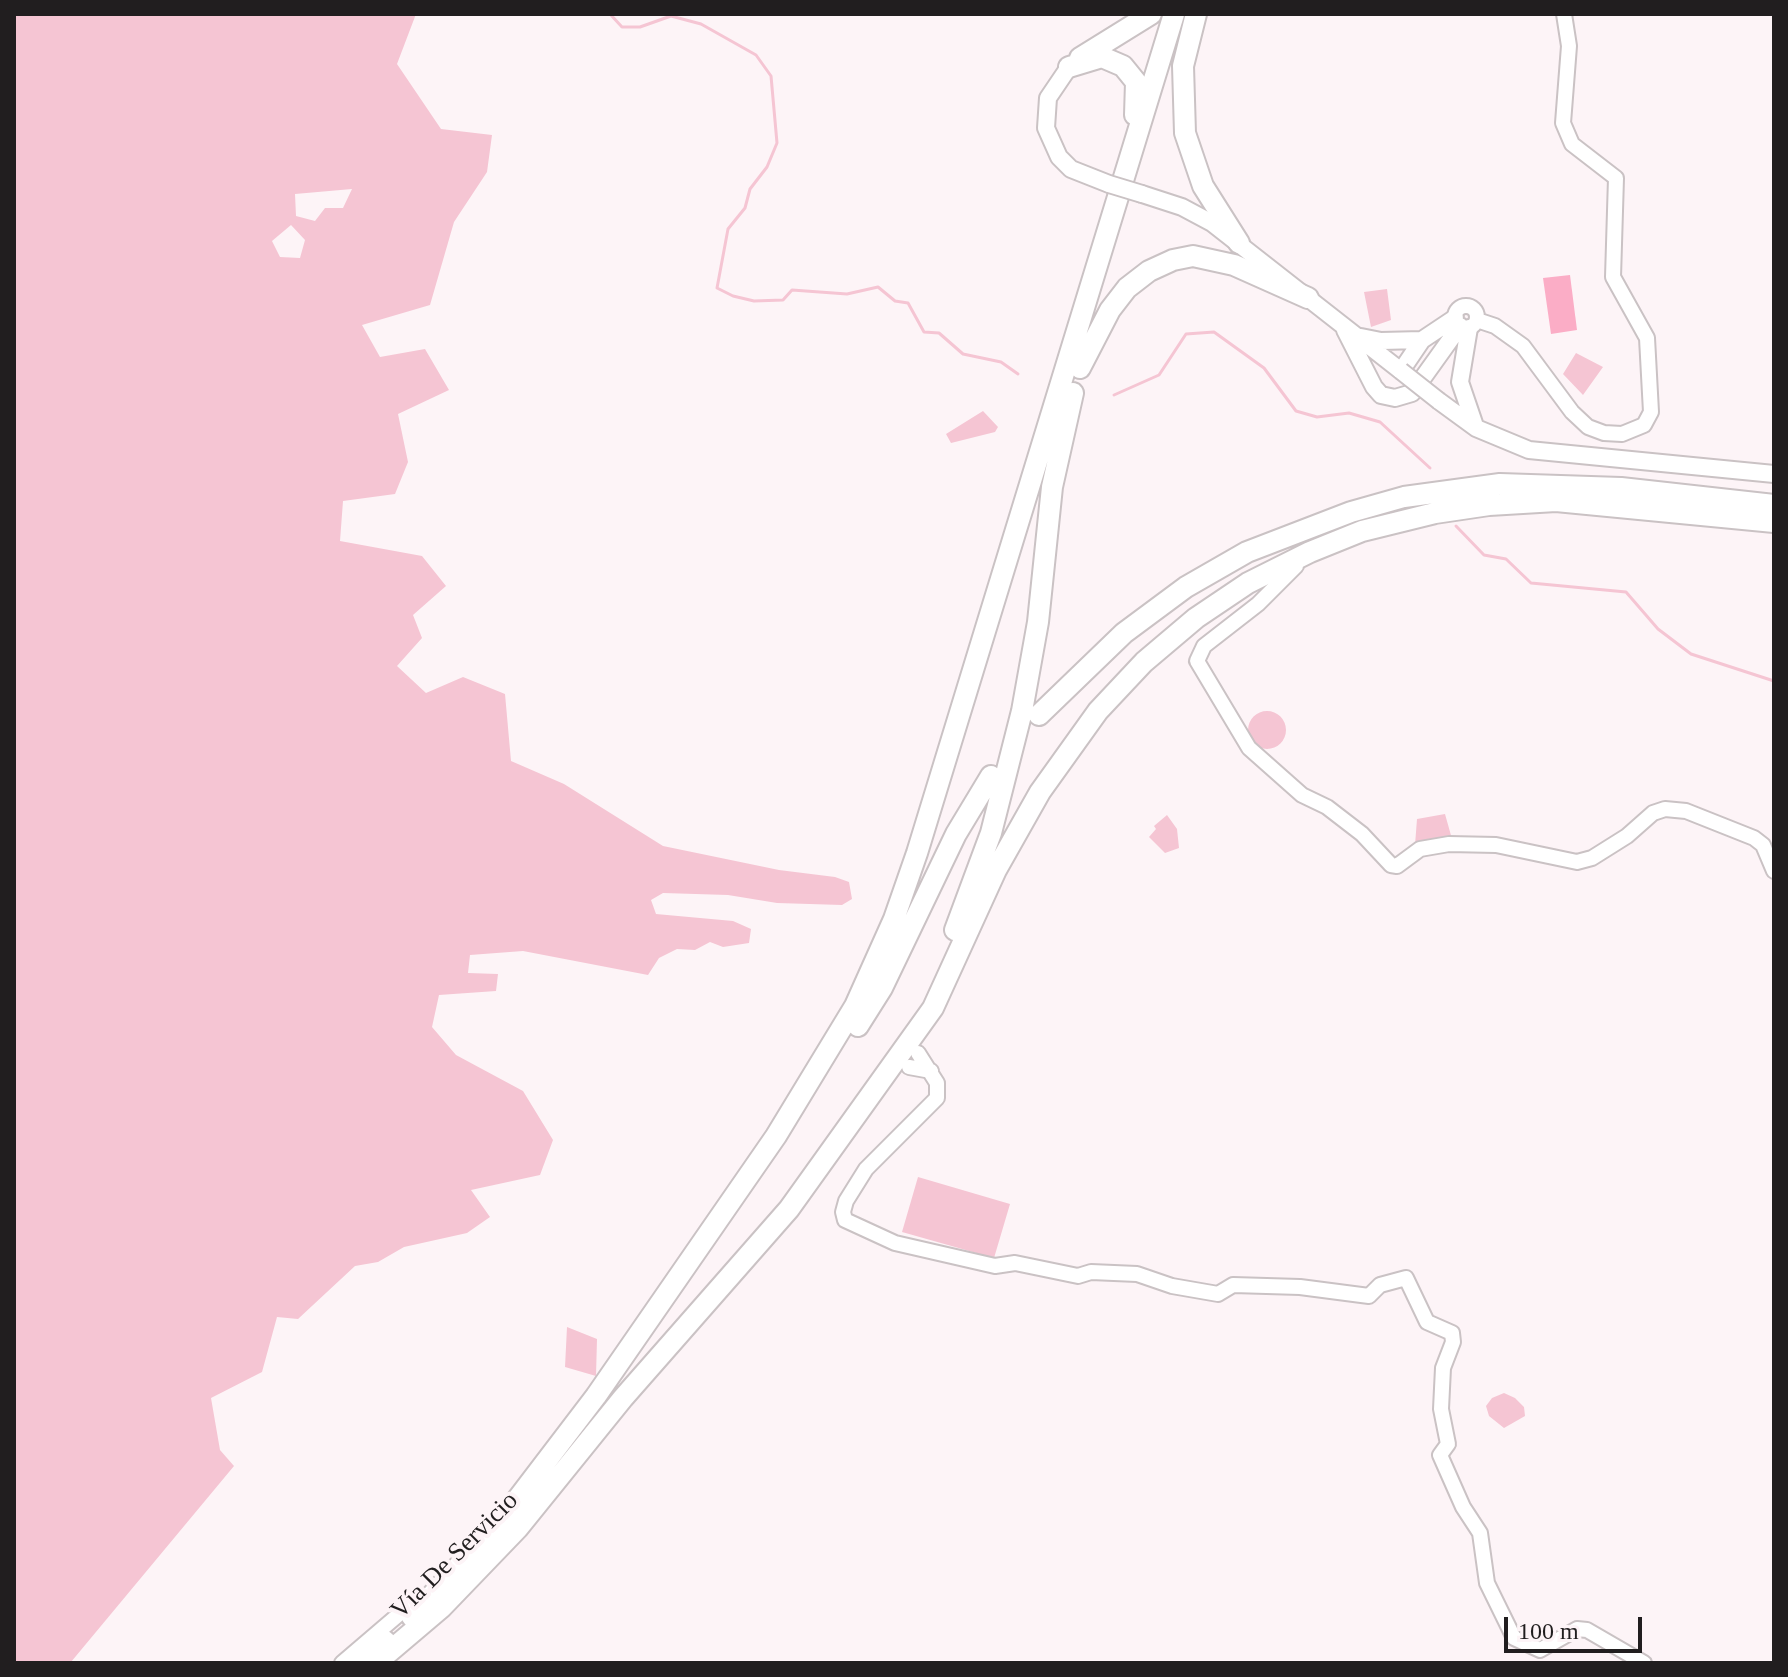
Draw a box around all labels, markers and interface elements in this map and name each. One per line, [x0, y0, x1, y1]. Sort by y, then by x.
street label: Vía De Servicio [385, 1486, 525, 1626]
scale bar [1508, 1601, 1646, 1651]
text: 100 m [1518, 1618, 1579, 1644]

